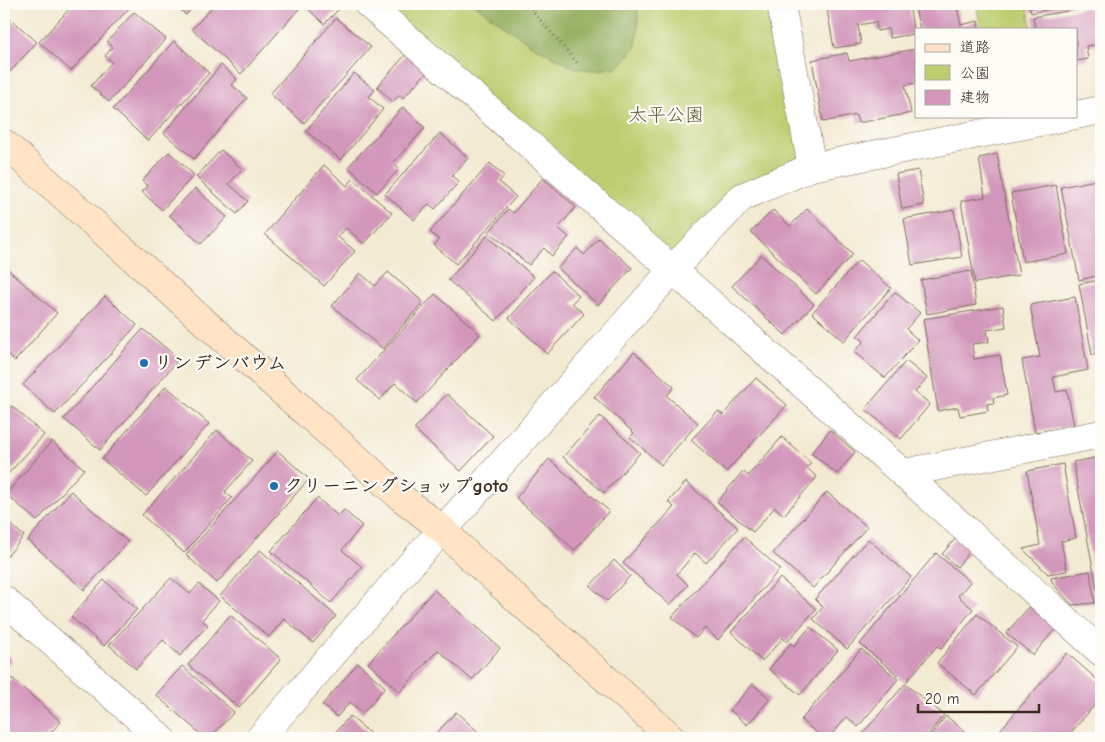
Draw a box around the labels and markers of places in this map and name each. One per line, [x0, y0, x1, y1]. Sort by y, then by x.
place label: リンデンバウム [154, 352, 287, 374]
marker: リンデンバウム [138, 357, 150, 369]
place label: クリーニングショップgoto [284, 475, 508, 497]
marker: クリーニングショップgoto [268, 480, 280, 492]

